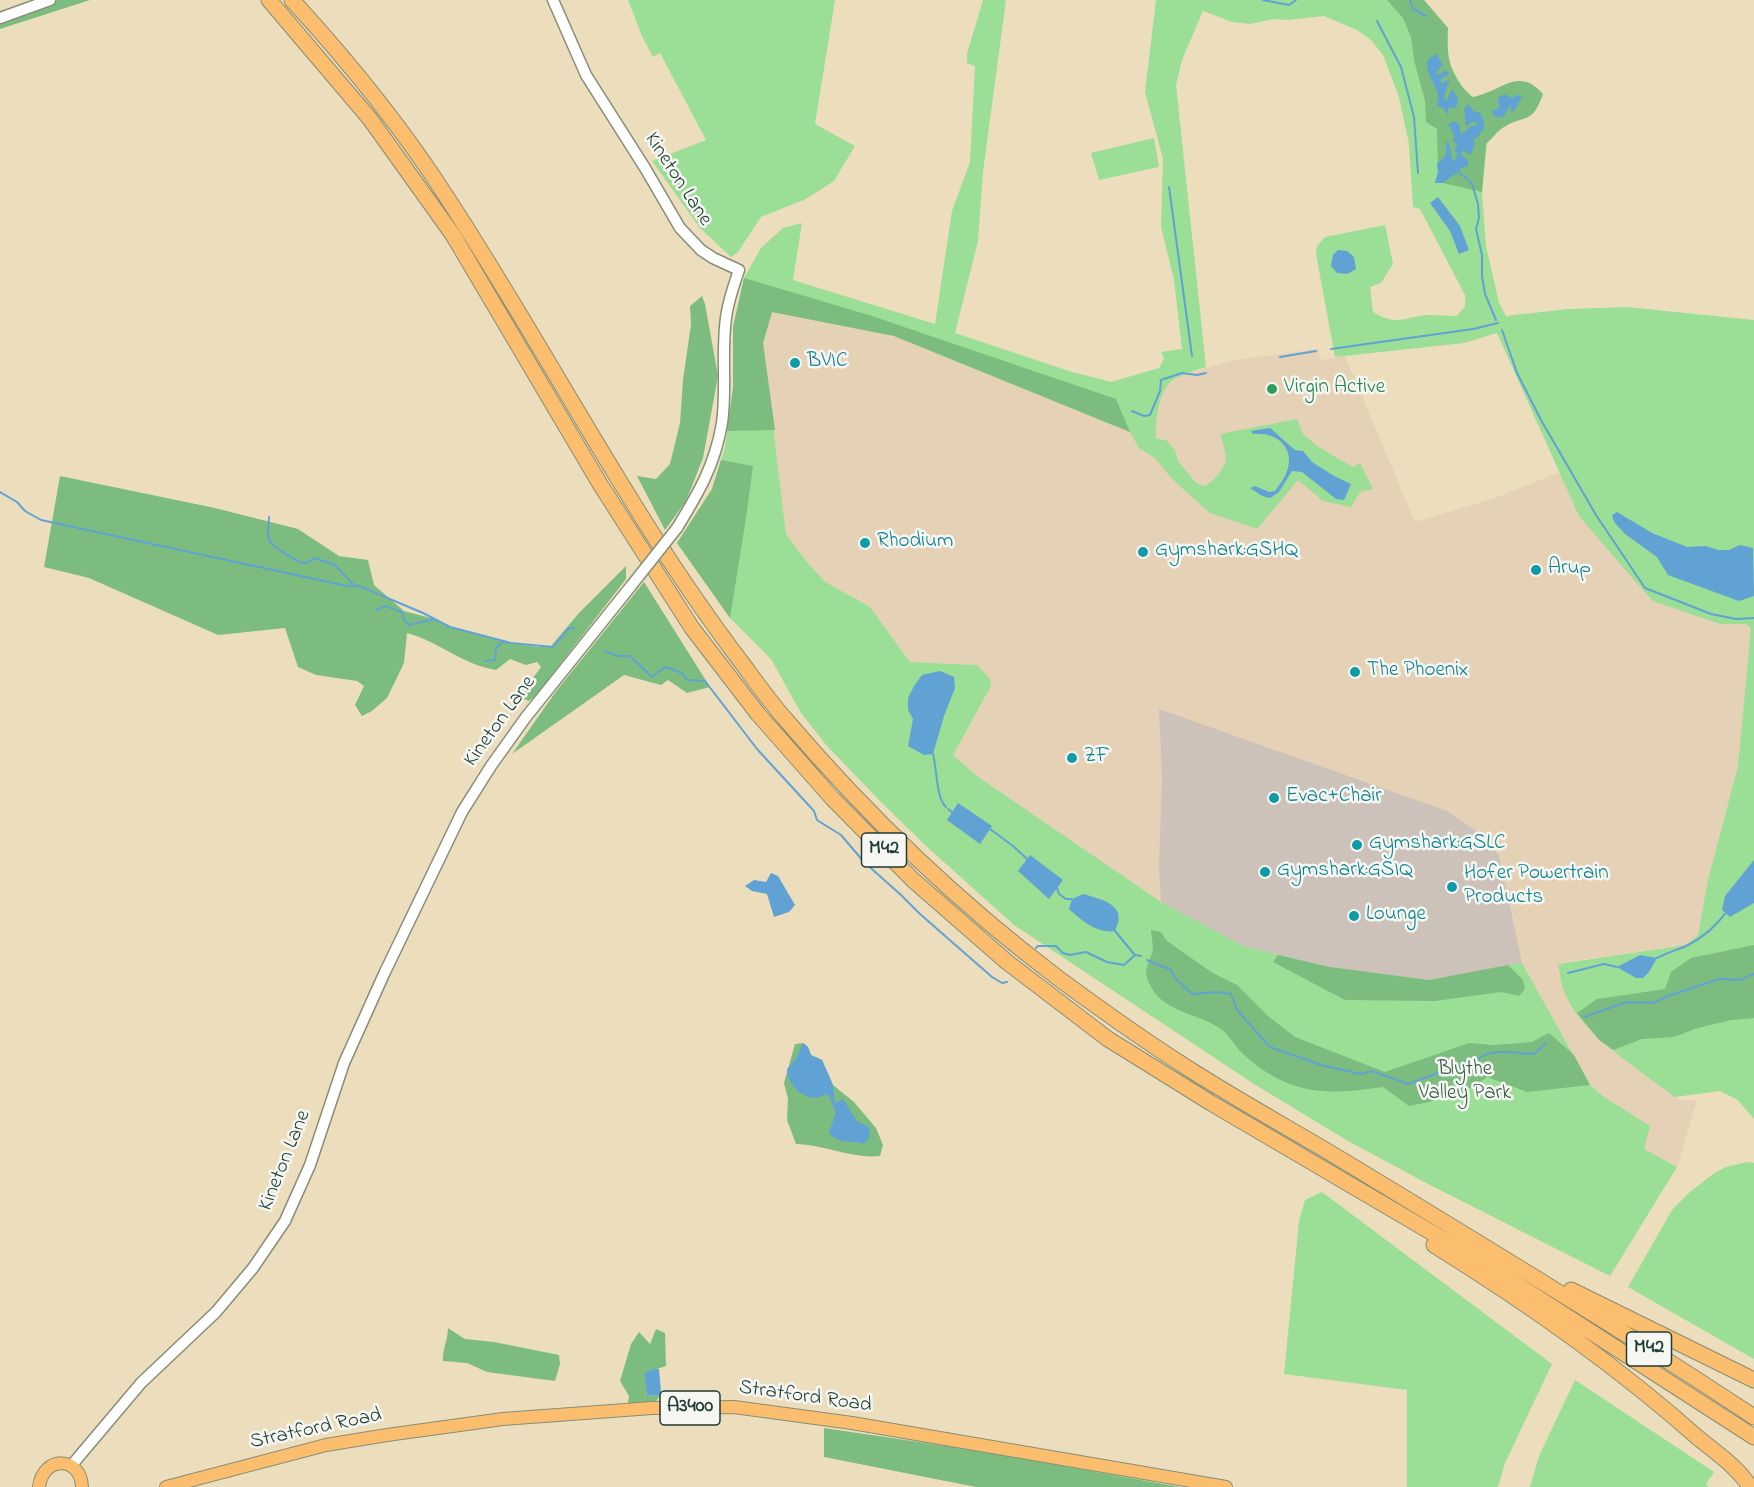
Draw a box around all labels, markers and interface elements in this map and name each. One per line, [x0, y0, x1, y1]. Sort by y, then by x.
street label: Kineton Lane [638, 129, 716, 231]
place label: BVIC [807, 350, 847, 376]
marker: BVIC [788, 356, 802, 370]
place label: Virgin Active [1284, 376, 1385, 402]
marker: Virgin Active [1265, 382, 1279, 396]
place label: Rhodium [877, 530, 953, 556]
marker: Rhodium [858, 536, 872, 550]
place label: Gymshark:GSHQ [1155, 539, 1298, 565]
marker: Gymshark:GSHQ [1136, 545, 1150, 559]
place label: Arup [1548, 557, 1591, 583]
marker: Arup [1529, 563, 1543, 577]
place label: The Phoenix [1367, 659, 1468, 685]
marker: The Phoenix [1348, 665, 1362, 679]
street label: Kineton Lane [460, 672, 542, 772]
place label: ZF [1084, 745, 1110, 771]
marker: ZF [1065, 751, 1079, 765]
place label: Evac+Chair [1286, 785, 1382, 811]
marker: Evac+Chair [1267, 791, 1281, 805]
place label: Gymshark:GSLC [1369, 832, 1506, 858]
road number: M42 [862, 833, 906, 867]
marker: Gymshark:GSLC [1350, 838, 1364, 852]
place label: Gymshark:GSIQ [1277, 859, 1413, 885]
place label: Hofer Powertrain Products [1464, 862, 1609, 912]
marker: Gymshark:GSIQ [1258, 865, 1272, 879]
marker: Hofer Powertrain Products [1445, 880, 1459, 894]
place label: Lounge [1366, 903, 1426, 929]
marker: Lounge [1347, 909, 1361, 923]
park label: Blythe Valley Park [1419, 1058, 1511, 1108]
street label: Kineton Lane [254, 1107, 318, 1215]
road number: M42 [1626, 1332, 1672, 1366]
street label: Stratford Road [737, 1376, 873, 1420]
road number: A3400 [660, 1391, 720, 1425]
street label: Stratford Road [248, 1404, 384, 1456]

